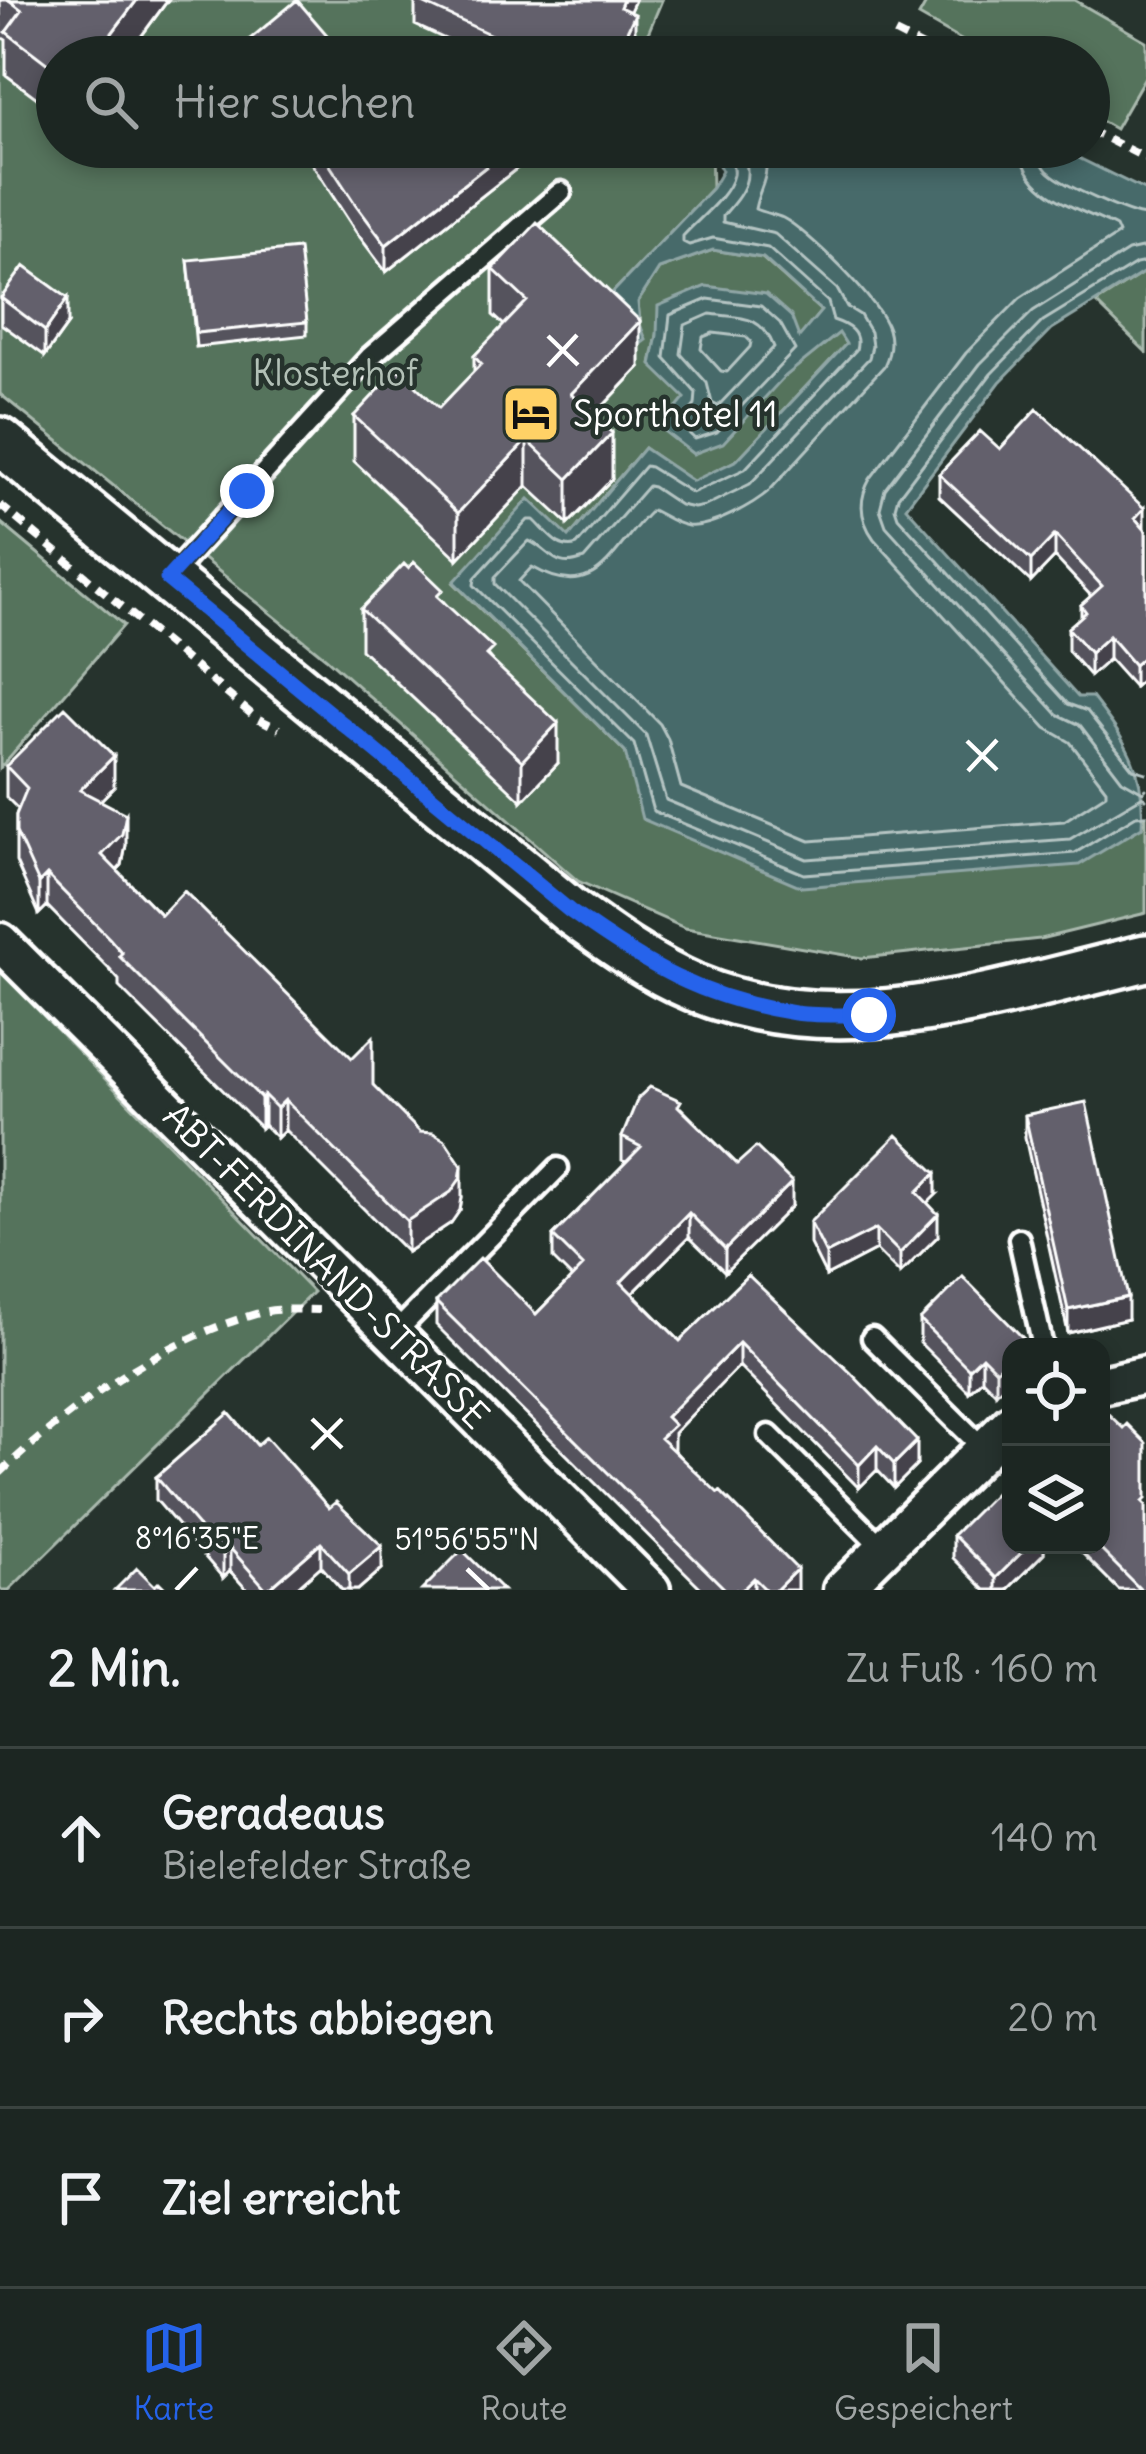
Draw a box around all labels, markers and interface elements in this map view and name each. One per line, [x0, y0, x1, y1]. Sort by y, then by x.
search box [36, 36, 1110, 168]
icon: search [78, 69, 144, 135]
text: Hier suchen [174, 74, 415, 130]
park label: Klosterhof [252, 351, 419, 396]
hotel icon: Sporthotel 11 [500, 383, 562, 445]
place label: Sporthotel 11 [573, 392, 778, 437]
route end [220, 464, 274, 518]
route start [842, 988, 896, 1042]
street label: ABT-FERDINAND-STRASSE [154, 1094, 498, 1438]
map controls [1002, 1338, 1110, 1554]
button: locate [1002, 1338, 1110, 1446]
button: layers [1002, 1446, 1110, 1554]
text: 8°16'35"E [135, 1519, 259, 1557]
text: 51°56'55"N [395, 1520, 539, 1558]
text: 2 Min. [48, 1636, 181, 1700]
text: Zu Fuß · 160 m [846, 1644, 1098, 1693]
text: Geradeaus [162, 1785, 385, 1841]
icon: ahead [48, 1805, 114, 1871]
text: 140 m [991, 1813, 1098, 1862]
text: Bielefelder Straße [162, 1841, 472, 1890]
icon: right [48, 1985, 114, 2051]
text: Rechts abbiegen [162, 1990, 494, 2046]
text: 20 m [1007, 1993, 1098, 2042]
icon: arrive [48, 2165, 114, 2231]
text: Ziel erreicht [162, 2170, 400, 2226]
tab: Karte [133, 2315, 214, 2429]
tab: Route [481, 2315, 568, 2429]
tab: Gespeichert [834, 2315, 1013, 2429]

